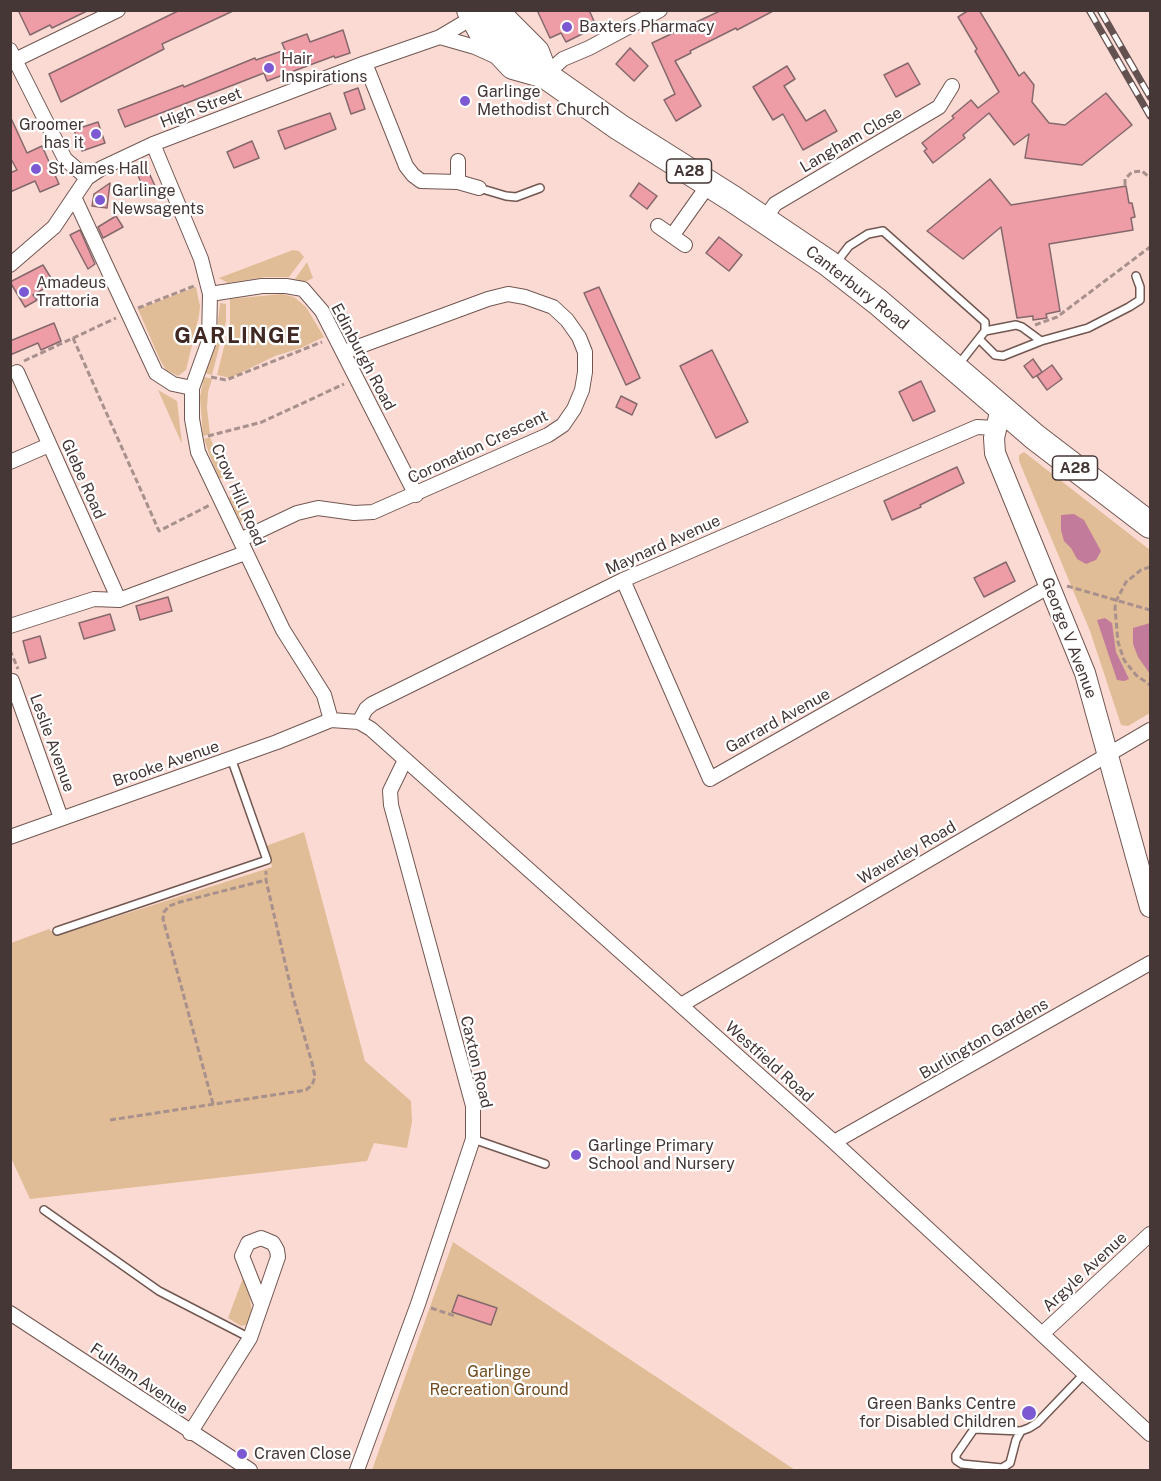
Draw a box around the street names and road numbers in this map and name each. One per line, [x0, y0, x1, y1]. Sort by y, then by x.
street label: High Street [157, 84, 245, 132]
street label: Langham Close [797, 103, 905, 177]
road number: A28 [666, 159, 712, 183]
street label: Canterbury Road [802, 242, 912, 334]
street label: Edinburgh Road [327, 300, 399, 414]
street label: Coronation Crescent [405, 406, 551, 488]
street label: Glebe Road [57, 436, 109, 522]
street label: Crow Hill Road [207, 441, 269, 549]
road number: A28 [1052, 456, 1098, 480]
street label: Maynard Avenue [603, 511, 723, 579]
street label: George V Avenue [1037, 575, 1101, 701]
street label: Garrard Avenue [723, 684, 833, 758]
street label: Leslie Avenue [25, 691, 79, 795]
street label: Brooke Avenue [110, 737, 222, 791]
street label: Waverley Road [855, 817, 959, 889]
street label: Burlington Gardens [916, 994, 1052, 1084]
street label: Caxton Road [456, 1014, 496, 1110]
street label: Westfield Road [721, 1017, 817, 1107]
street label: Argyle Avenue [1039, 1228, 1131, 1316]
street label: Fulham Avenue [86, 1339, 192, 1419]

